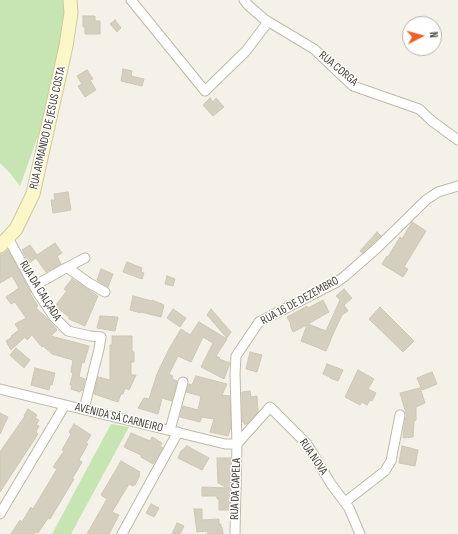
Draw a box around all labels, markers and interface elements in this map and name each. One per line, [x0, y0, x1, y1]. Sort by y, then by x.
north arrow [402, 16, 442, 56]
text: N [427, 31, 440, 38]
street label: RUA CORGA [316, 48, 360, 90]
street label: RUA ARMANDO DE JESUS COSTA [27, 65, 69, 191]
street label: RUA DA CALÇADA [16, 258, 64, 324]
street label: RUA 16 DE DEZEMBRO [258, 274, 342, 328]
street label: AVENIDA SÁ CARNEIRO [74, 400, 164, 436]
street label: RUA NOVA [296, 436, 330, 478]
street label: RUA DA CAPELA [228, 458, 244, 520]

